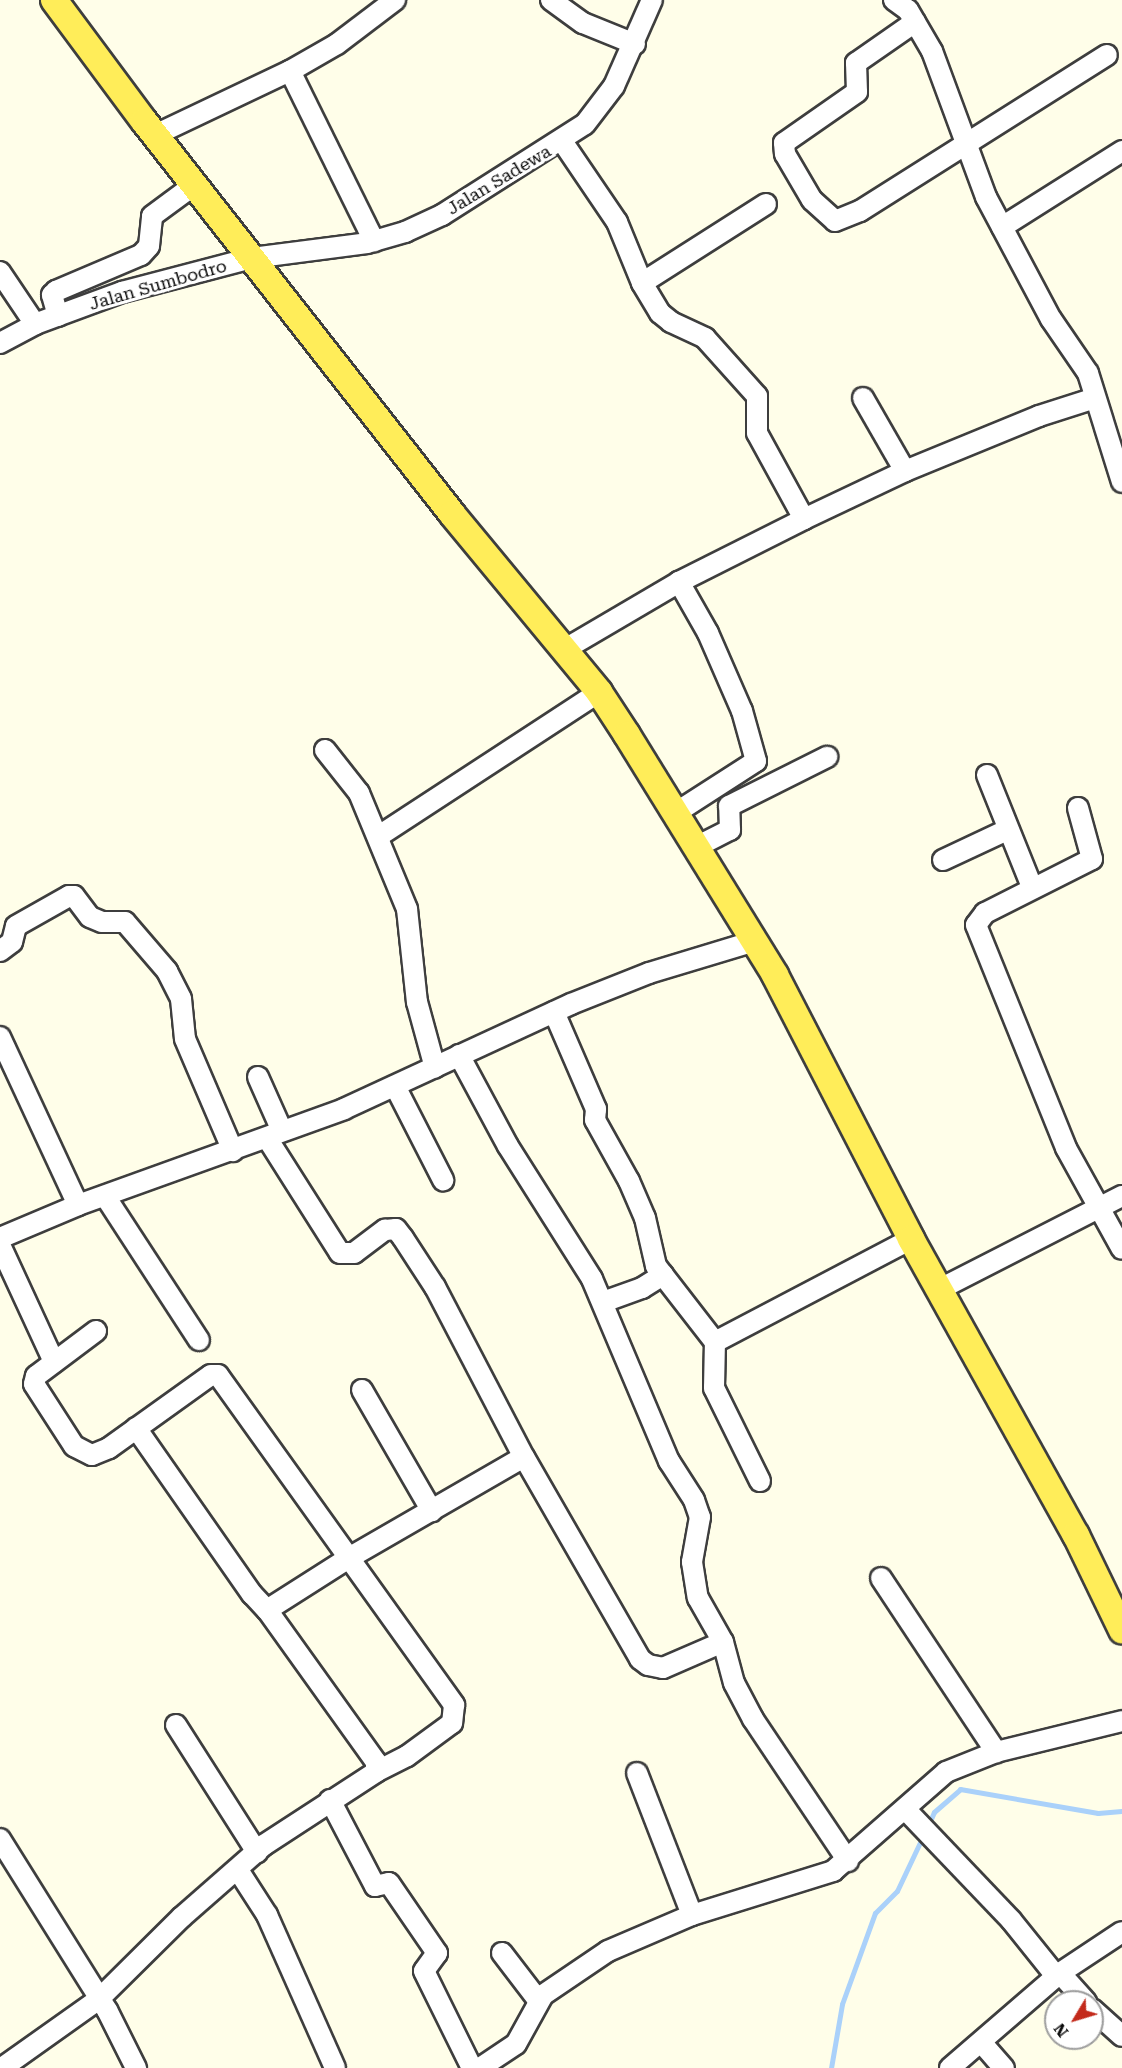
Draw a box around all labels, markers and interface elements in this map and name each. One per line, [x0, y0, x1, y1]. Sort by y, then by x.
street label: Jalan Sadewa [443, 140, 555, 220]
street label: Jalan Sumbodro [87, 255, 229, 315]
north arrow [1044, 1990, 1104, 2050]
text: N [1050, 2019, 1072, 2041]

